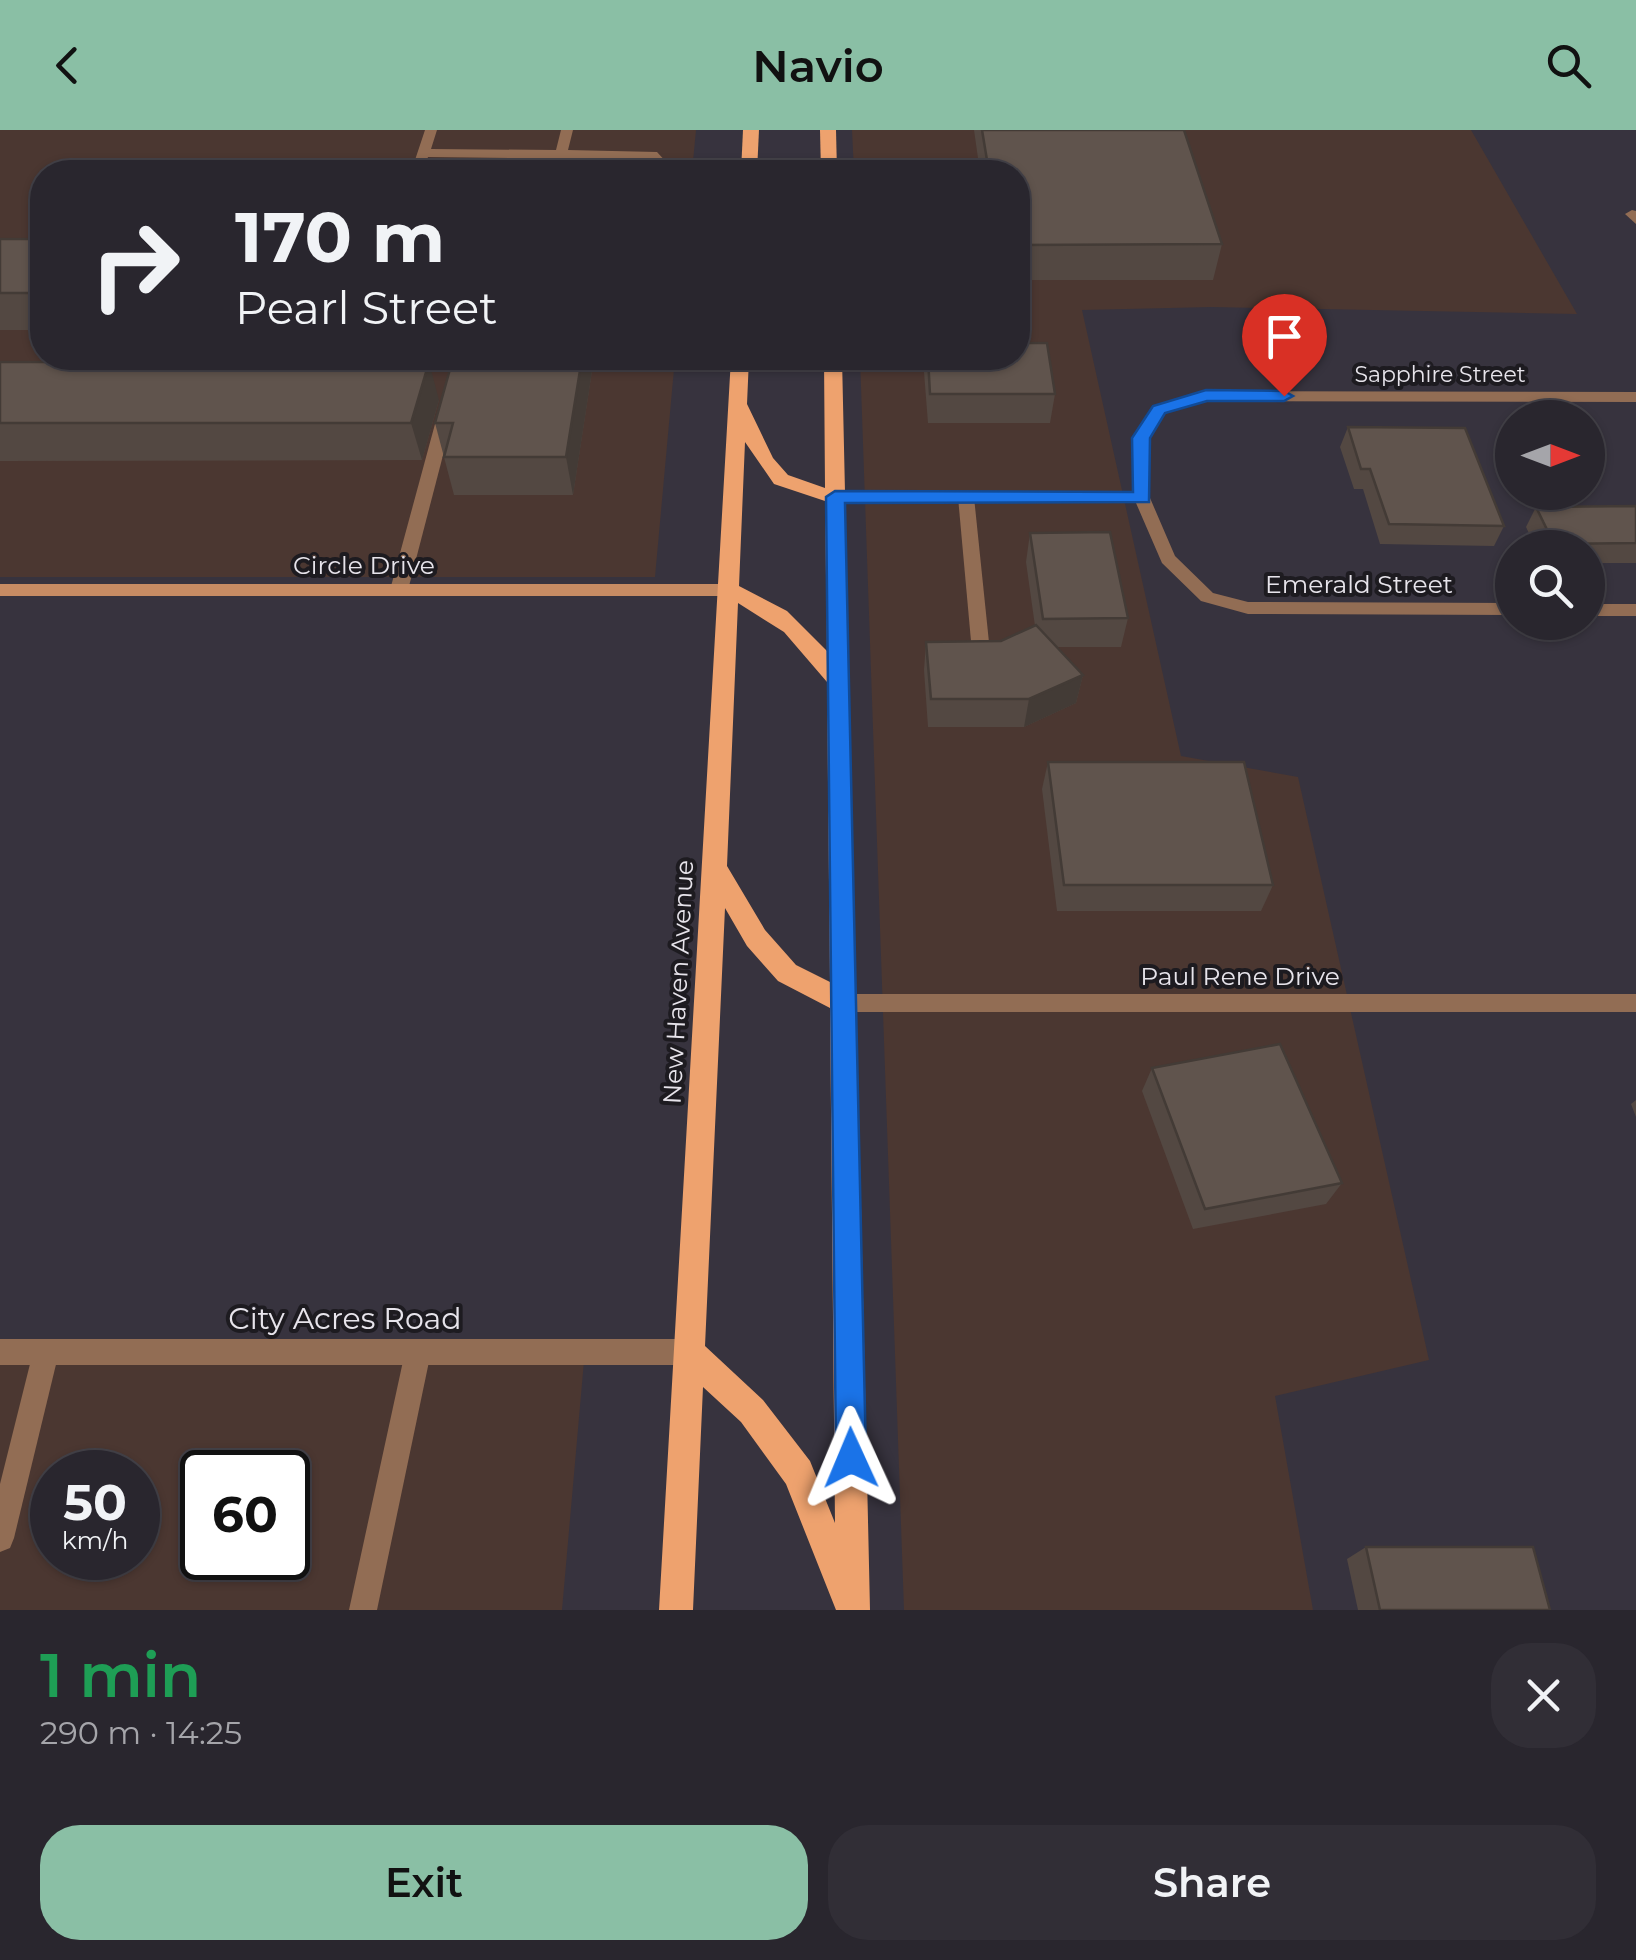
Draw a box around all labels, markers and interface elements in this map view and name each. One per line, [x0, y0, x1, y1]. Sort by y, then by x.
icon: back [40, 38, 95, 93]
text: Navio [752, 38, 884, 93]
icon: search [1541, 38, 1596, 93]
text: 170 m [235, 194, 445, 280]
icon: right [70, 200, 200, 330]
text: Pearl Street [235, 280, 497, 335]
pin [1242, 294, 1327, 397]
icon: arrive [1257, 309, 1312, 364]
street label: Sapphire Street [1354, 361, 1526, 388]
north arrow [1495, 400, 1605, 510]
map controls [1495, 400, 1605, 640]
button: search [1495, 530, 1605, 640]
street label: Circle Drive [293, 550, 435, 580]
street label: Emerald Street [1265, 569, 1453, 599]
street label: New Haven Avenue [657, 859, 699, 1105]
street label: Paul Rene Drive [1140, 961, 1340, 991]
street label: City Acres Road [228, 1300, 462, 1337]
position arrow [799, 1406, 903, 1510]
speed limit sign: 60 [180, 1450, 310, 1580]
text: 50 [63, 1472, 127, 1533]
text: km/h [62, 1525, 128, 1555]
text: 1 min [40, 1639, 201, 1712]
button: close [1491, 1643, 1596, 1748]
text: 290 m · 14:25 [40, 1713, 242, 1752]
button: Exit [40, 1825, 808, 1940]
button: Share [828, 1825, 1596, 1940]

